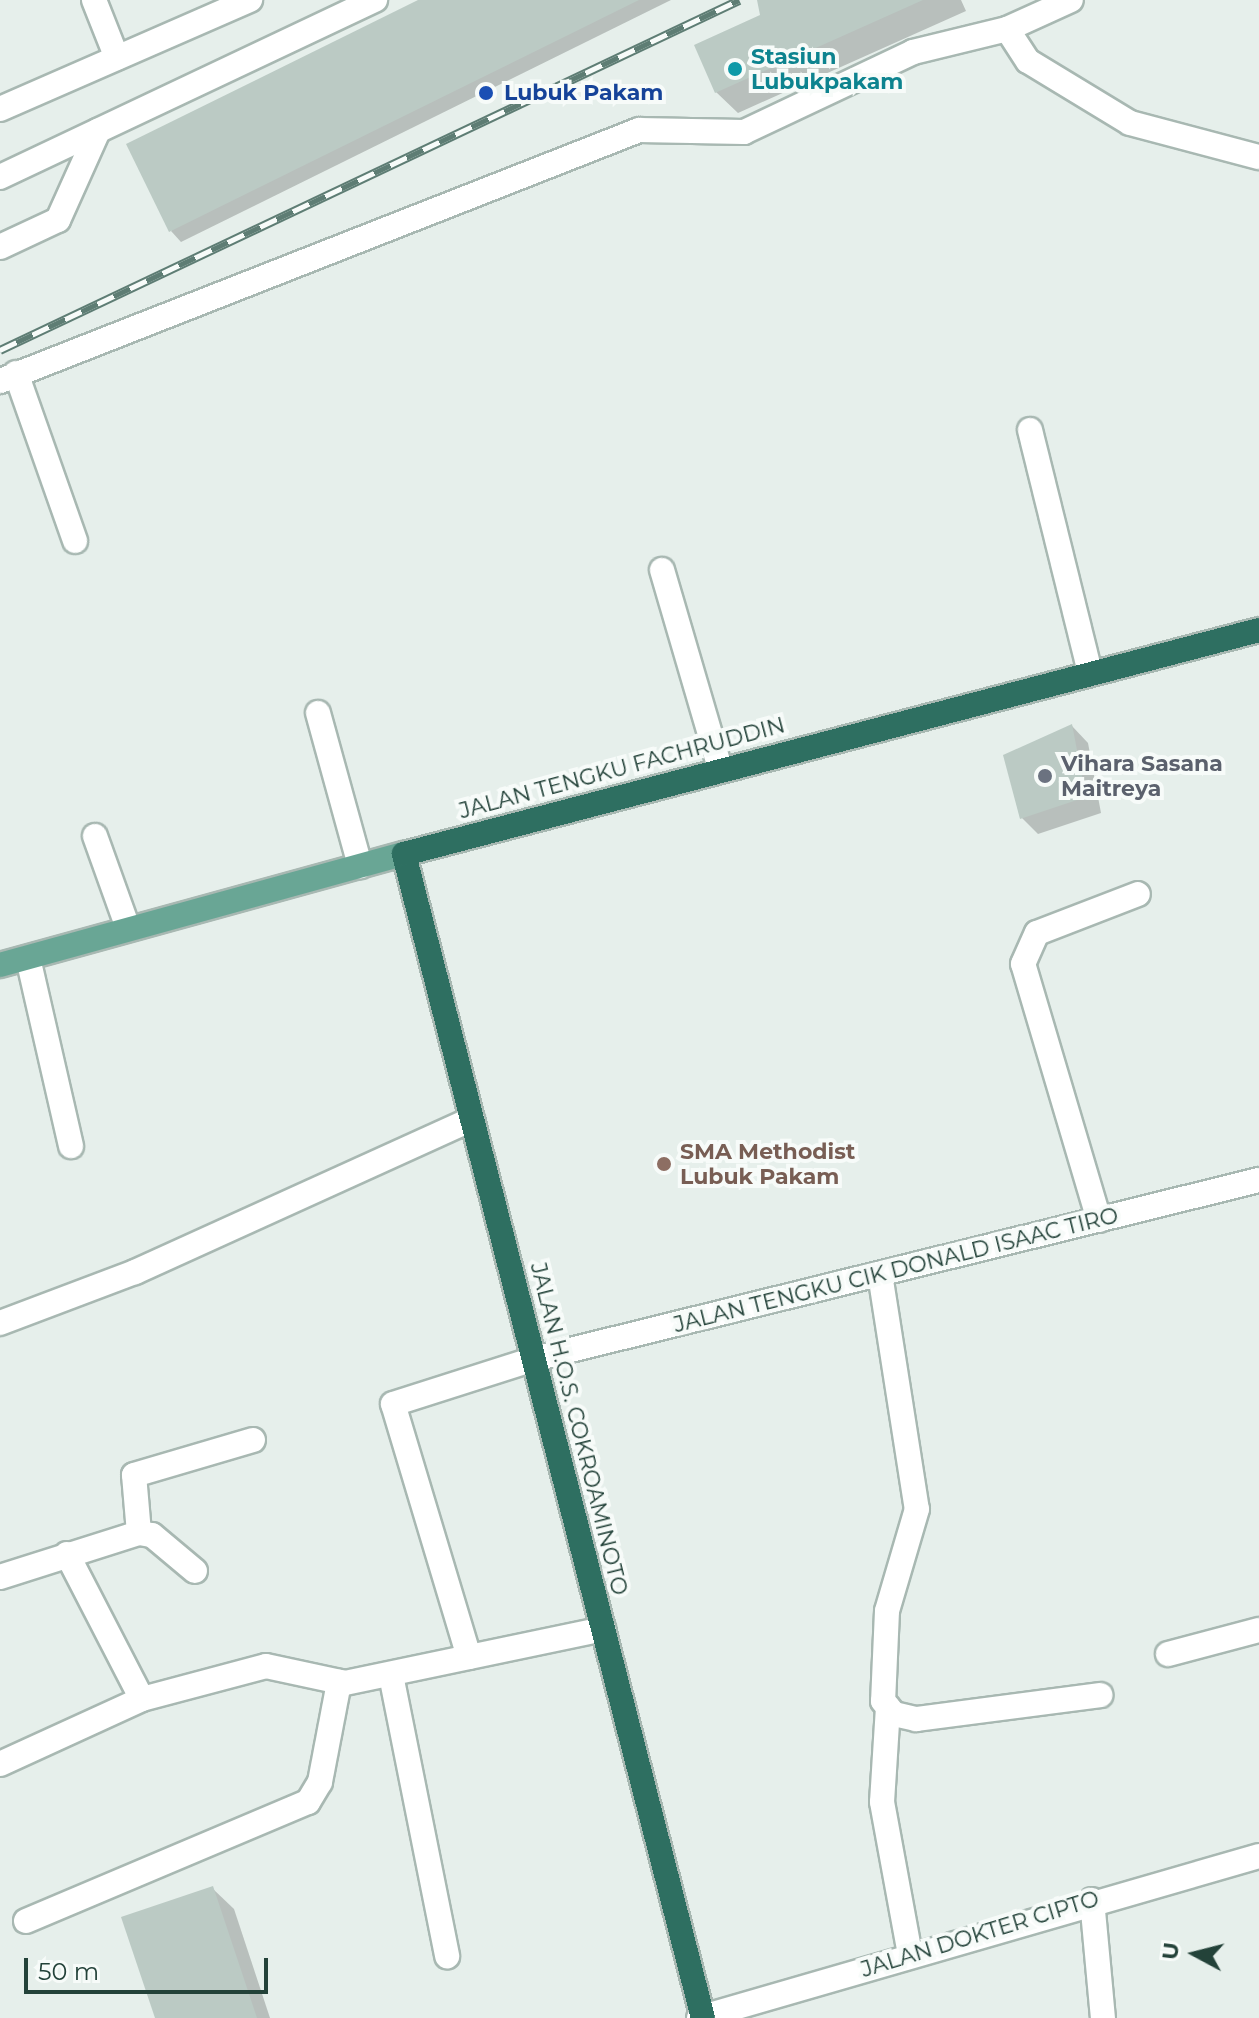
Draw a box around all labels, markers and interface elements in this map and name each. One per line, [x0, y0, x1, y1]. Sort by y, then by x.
place label: Stasiun Lubukpakam [751, 43, 903, 94]
marker: Stasiun Lubukpakam [726, 60, 744, 78]
place label: Lubuk Pakam [504, 80, 663, 106]
marker: Lubuk Pakam [475, 82, 497, 104]
street label: JALAN TENGKU FACHRUDDIN [456, 712, 788, 824]
place label: Vihara Sasana Maitreya [1061, 750, 1223, 802]
marker: Vihara Sasana Maitreya [1036, 767, 1054, 785]
place label: SMA Methodist Lubuk Pakam [680, 1138, 855, 1190]
marker: SMA Methodist Lubuk Pakam [655, 1155, 673, 1173]
street label: JALAN TENGKU CIK DONALD ISAAC TIRO [671, 1202, 1121, 1338]
street label: JALAN H.O.S. COKROAMINOTO [525, 1260, 633, 1598]
street label: JALAN DOKTER CIPTO [858, 1885, 1102, 1983]
north arrow [1155, 1914, 1235, 1994]
text: U [1156, 1941, 1185, 1961]
scale bar [28, 1942, 272, 1992]
text: 50 m [38, 1957, 99, 1986]

